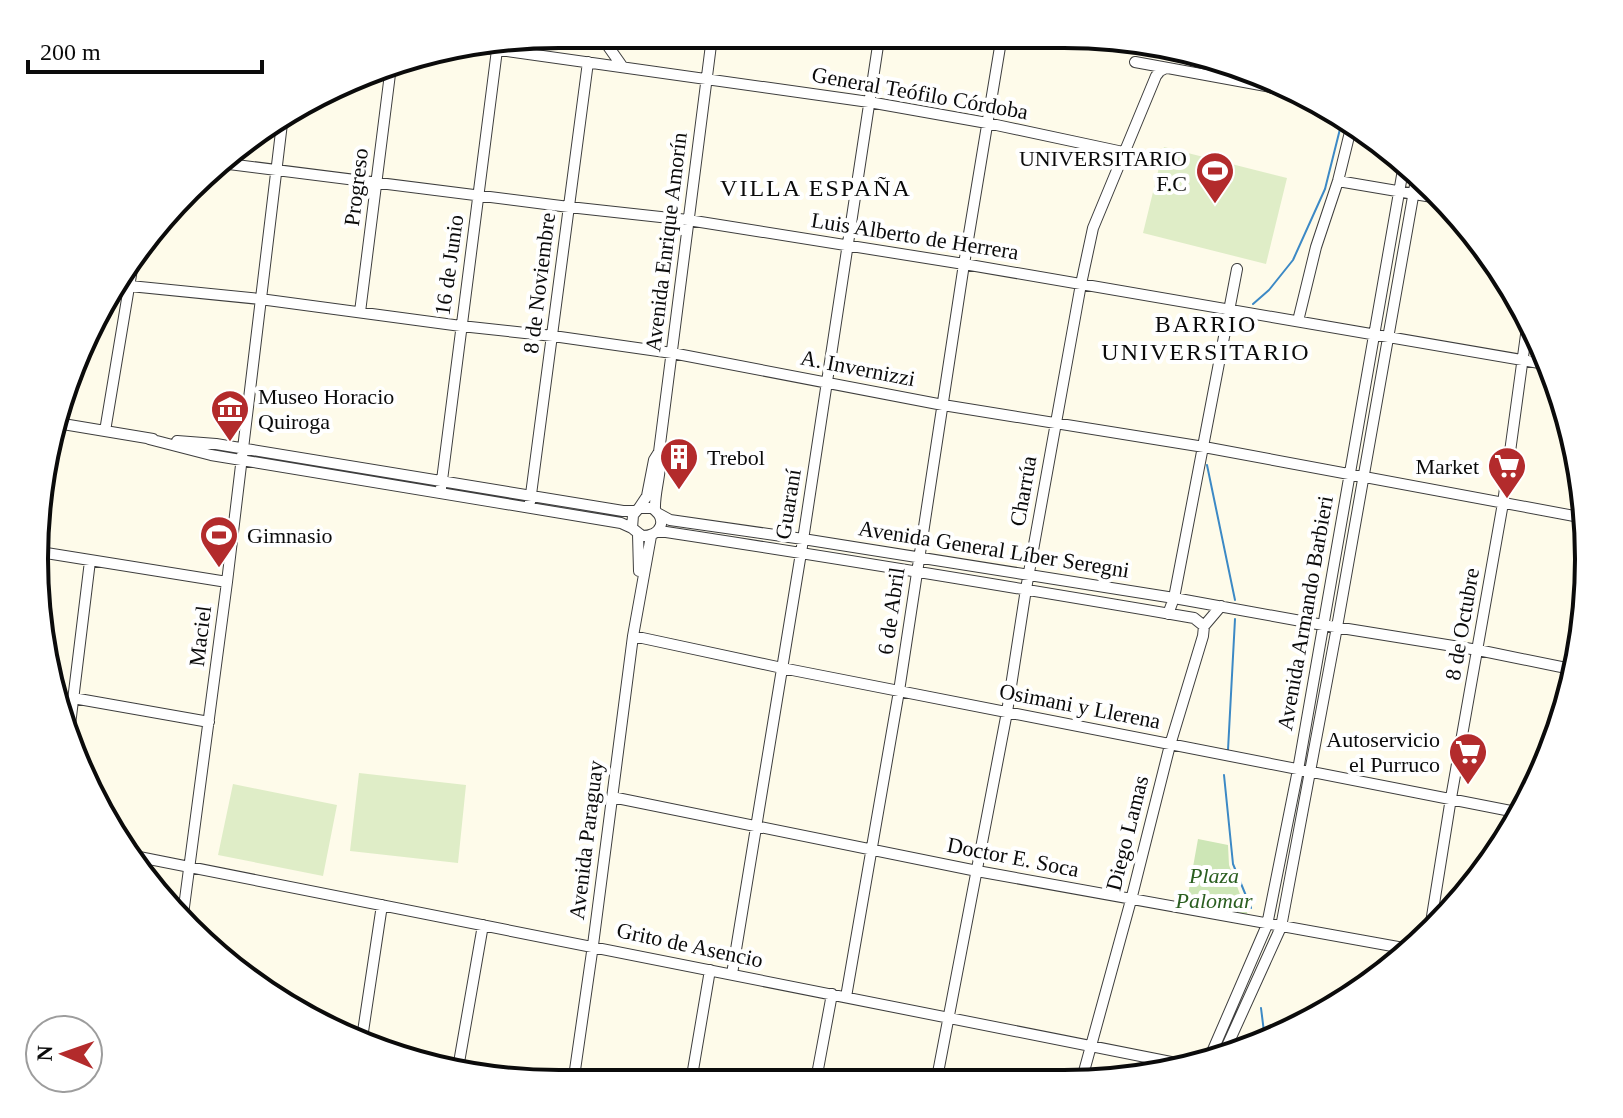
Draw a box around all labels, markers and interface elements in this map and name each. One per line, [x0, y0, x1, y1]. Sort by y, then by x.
scale bar [28, 24, 262, 74]
text: 200 m [40, 39, 101, 65]
street label: General Teófilo Córdoba [810, 62, 1030, 124]
street label: Avenida Enrique Amorín [640, 131, 692, 353]
place label: UNIVERSITARIO F.C [1019, 146, 1187, 196]
street label: Progreso [339, 147, 373, 227]
sports icon: UNIVERSITARIO F.C [1194, 150, 1236, 205]
district label: VILLA ESPAÑA [720, 175, 912, 201]
street label: Luis Alberto de Herrera [810, 207, 1021, 265]
street label: 8 de Noviembre [518, 211, 560, 355]
street label: 16 de Junio [430, 213, 468, 317]
district label: BARRIO UNIVERSITARIO [1101, 311, 1311, 365]
street label: A. Invernizzi [799, 345, 917, 391]
place label: Museo Horacio Quiroga [258, 384, 394, 434]
museum icon: Museo Horacio Quiroga [209, 388, 251, 443]
building icon: Trebol [658, 436, 700, 491]
place label: Trebol [707, 445, 765, 470]
supermarket icon: Market [1486, 445, 1528, 500]
street label: Charrúa [1005, 454, 1042, 528]
place label: Market [1415, 454, 1479, 479]
street label: Guaraní [770, 467, 806, 541]
street label: Avenida Armando Barbieri [1272, 494, 1338, 732]
sports icon: Gimnasio [198, 514, 240, 569]
street label: Avenida General Líber Seregni [857, 515, 1131, 583]
place label: Gimnasio [247, 523, 333, 548]
street label: 6 de Abril [872, 566, 910, 656]
street label: 8 de Octubre [1440, 566, 1484, 682]
street label: Maciel [184, 604, 216, 668]
street label: Osimani y Llerena [997, 678, 1163, 734]
place label: Autoservicio el Purruco [1326, 727, 1440, 777]
supermarket icon: Autoservicio el Purruco [1447, 731, 1489, 786]
street label: Avenida Paraguay [564, 759, 608, 921]
street label: Diego Lamas [1101, 773, 1153, 893]
street label: Doctor E. Soca [945, 832, 1081, 882]
park label: Plaza Palomar [1175, 863, 1253, 913]
street label: Grito de Asencio [614, 917, 766, 973]
north arrow [24, 1014, 104, 1094]
text: N [32, 1045, 57, 1062]

